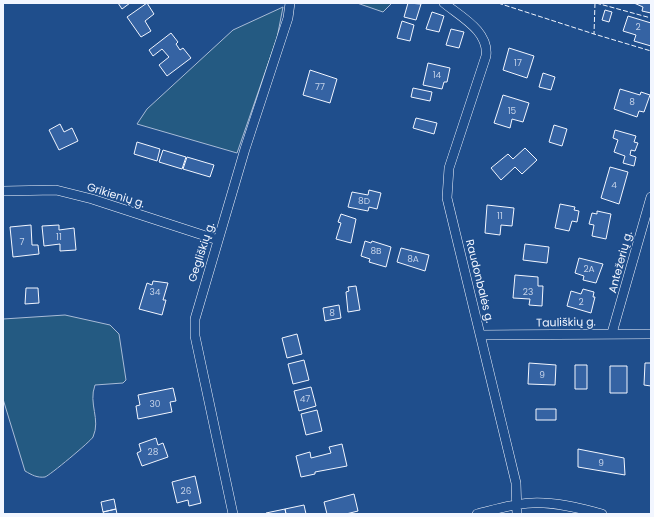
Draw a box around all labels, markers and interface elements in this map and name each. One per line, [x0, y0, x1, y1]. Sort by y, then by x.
house number: 2 [635, 21, 641, 33]
house number: 17 [514, 57, 522, 69]
house number: 14 [433, 69, 442, 81]
house number: 77 [315, 81, 325, 93]
house number: 8 [629, 96, 635, 108]
house number: 15 [508, 105, 517, 117]
street label: Grikienių g. [85, 179, 147, 211]
house number: 4 [611, 179, 617, 191]
house number: 8D [358, 195, 370, 207]
house number: 11 [497, 210, 503, 222]
street label: Gegliškių g. [184, 220, 218, 284]
street label: Antežerių g. [604, 229, 636, 295]
house number: 11 [56, 231, 62, 243]
house number: 7 [20, 236, 25, 248]
street label: Raudonbalės g. [462, 238, 498, 324]
house number: 8B [370, 245, 382, 257]
house number: 8A [407, 253, 419, 265]
house number: 2A [583, 263, 595, 275]
house number: 34 [150, 286, 161, 298]
house number: 23 [523, 286, 533, 298]
house number: 2 [578, 296, 584, 308]
house number: 8 [329, 307, 335, 319]
street label: Tauliškių g. [536, 313, 596, 331]
house number: 9 [539, 369, 545, 381]
house number: 47 [300, 393, 310, 405]
house number: 30 [150, 398, 161, 410]
house number: 28 [148, 446, 159, 458]
house number: 9 [598, 457, 604, 469]
house number: 26 [181, 485, 192, 497]

